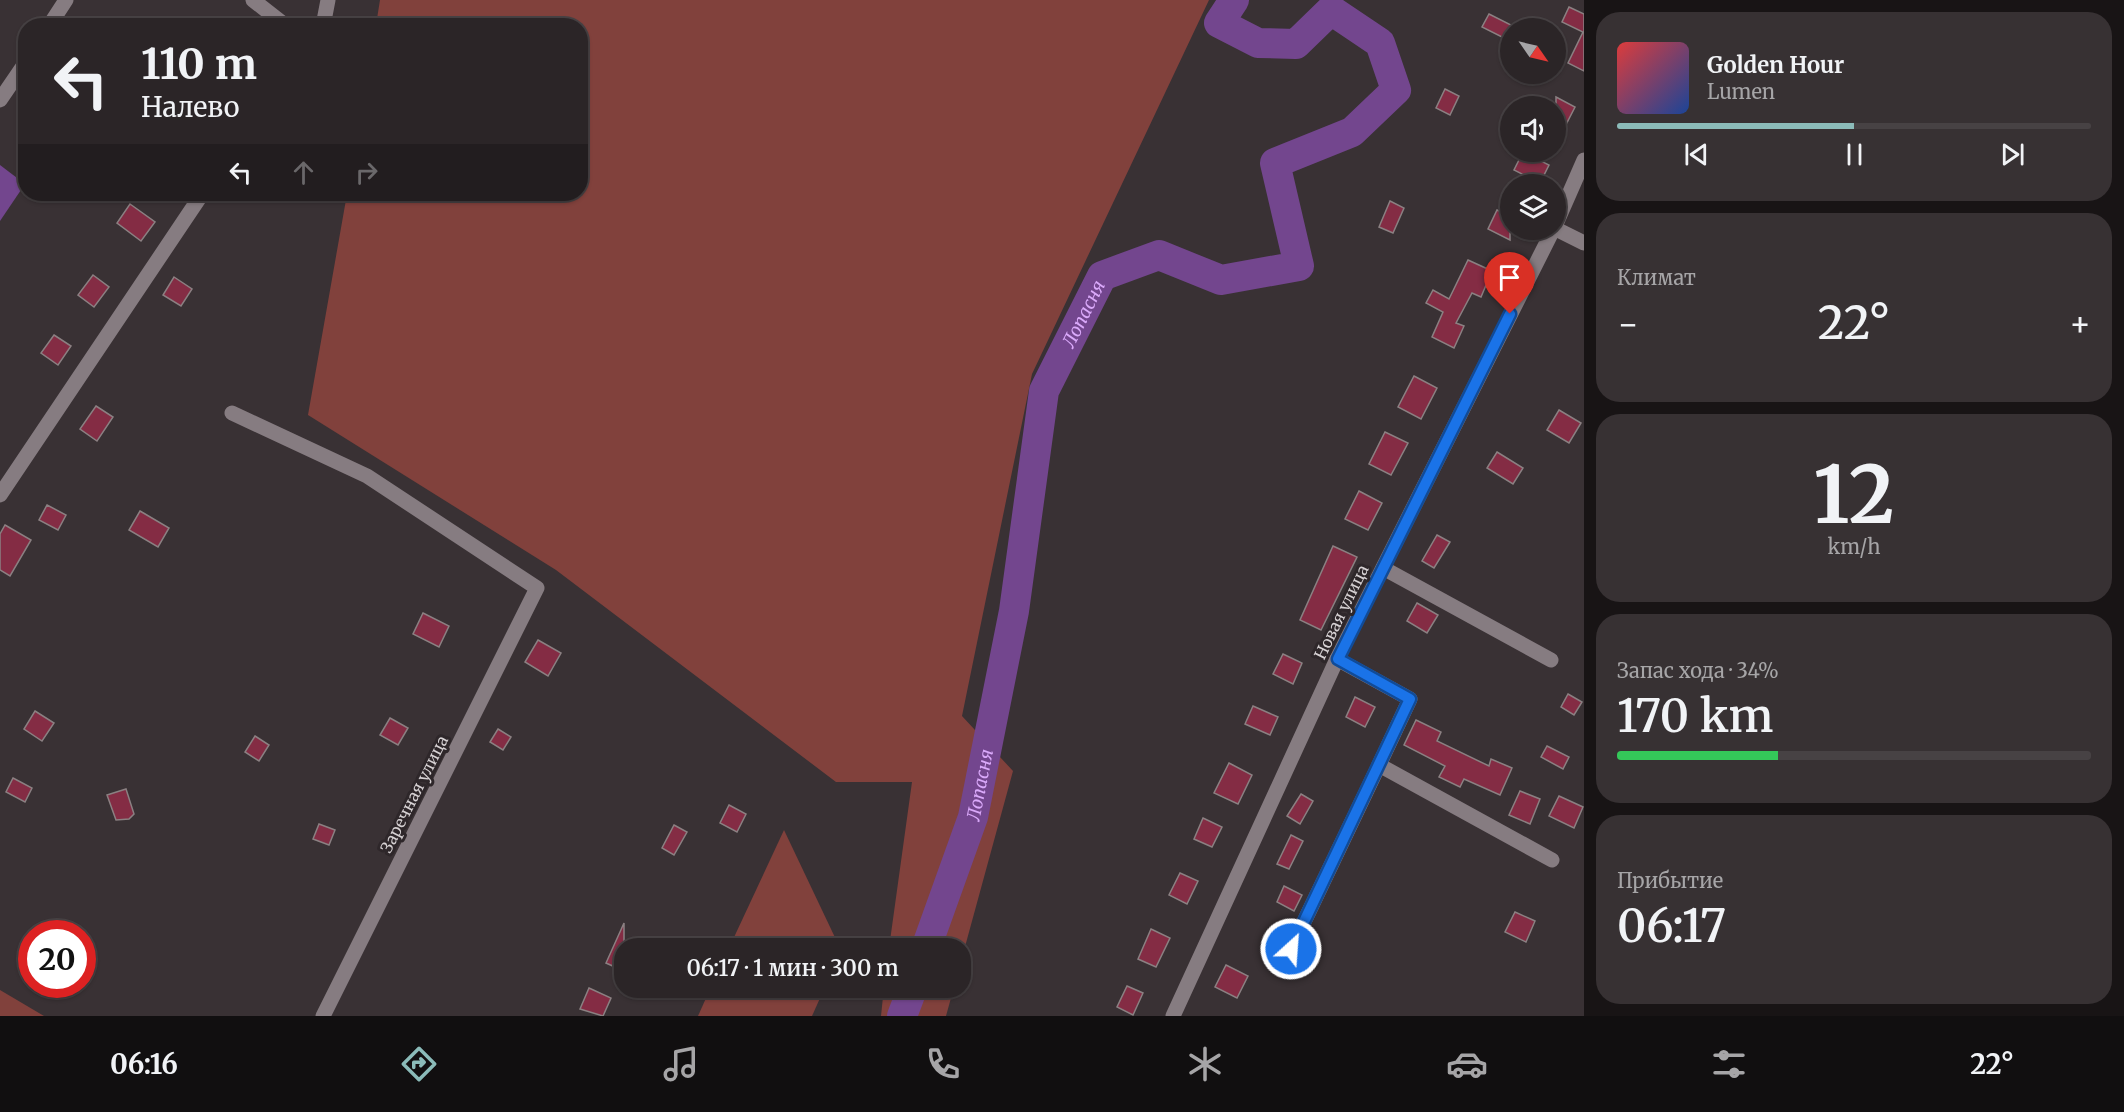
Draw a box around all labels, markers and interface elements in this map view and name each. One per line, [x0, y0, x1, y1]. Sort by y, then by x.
north arrow [1500, 18, 1566, 84]
map controls [1500, 18, 1566, 240]
text: 110 m [141, 38, 257, 90]
icon: left [42, 42, 120, 120]
text: Golden Hour [1707, 51, 1844, 79]
text: Lumen [1707, 79, 1775, 104]
text: Налево [141, 90, 239, 124]
button: sound [1500, 96, 1566, 162]
icon: previous [1680, 138, 1713, 171]
icon: pause [1838, 138, 1871, 171]
icon: next [1996, 138, 2029, 171]
icon: left [224, 156, 257, 189]
icon: ahead [287, 156, 320, 189]
icon: right [350, 156, 383, 189]
button: layers [1500, 174, 1566, 240]
pin [1484, 252, 1535, 314]
icon: arrive [1493, 261, 1526, 294]
text: Климат [1617, 265, 1696, 290]
water label: Лопасня [1056, 276, 1110, 352]
text: 22° [1818, 295, 1890, 351]
text: − [1617, 304, 1639, 345]
text: + [2069, 304, 2091, 345]
text: 12 [1813, 446, 1895, 544]
text: km/h [1828, 534, 1880, 559]
street label: Новая улица [1310, 561, 1373, 663]
text: Запас хода · 34% [1617, 658, 1779, 683]
text: 170 km [1617, 688, 1774, 744]
street label: Заречная улица [376, 732, 452, 856]
water label: Лопасня [961, 747, 998, 824]
text: Прибытие [1617, 868, 1723, 893]
text: 06:17 [1617, 898, 1726, 954]
position arrow [1259, 917, 1323, 981]
speed limit sign: 20 [18, 920, 96, 998]
text: 06:17 · 1 мин · 300 m [686, 954, 899, 982]
icon: directions [398, 1043, 440, 1085]
icon: music [660, 1043, 702, 1085]
icon: phone [922, 1043, 964, 1085]
icon: climate [1184, 1043, 1226, 1085]
icon: car [1446, 1043, 1488, 1085]
icon: filters [1708, 1043, 1750, 1085]
text: 06:16 [110, 1047, 178, 1081]
text: 22° [1970, 1047, 2014, 1081]

